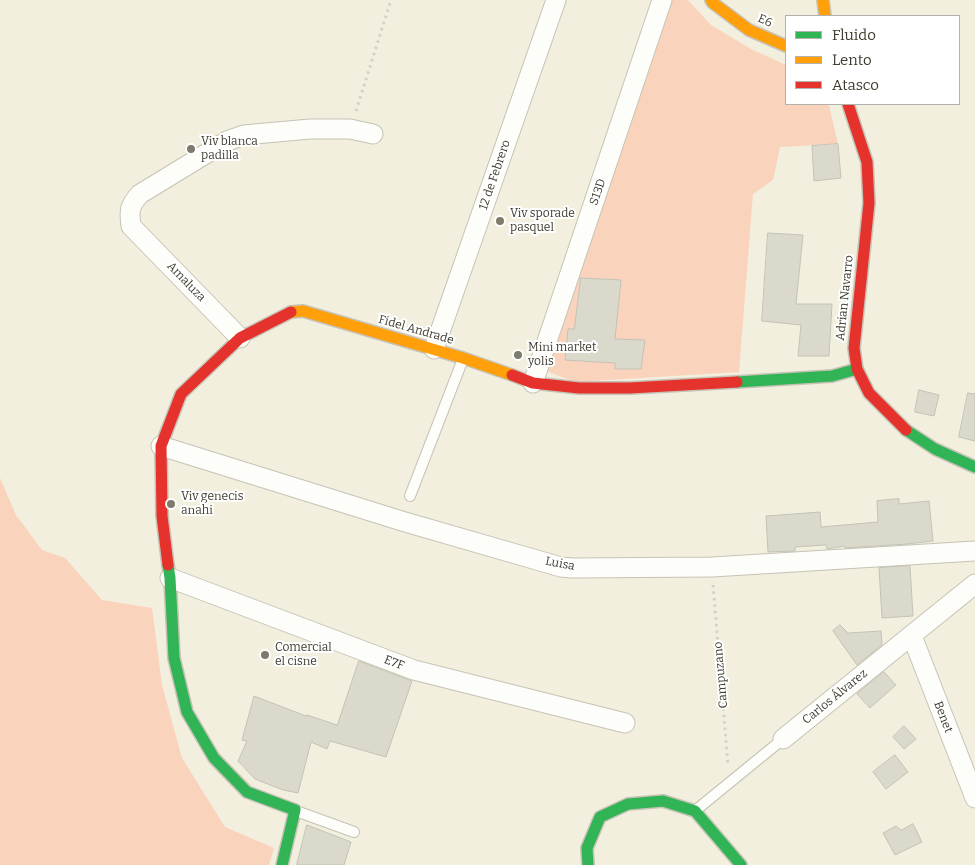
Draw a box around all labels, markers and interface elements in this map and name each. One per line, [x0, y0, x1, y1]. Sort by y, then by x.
street label: E6 [755, 11, 775, 31]
legend [785, 15, 960, 105]
text: Fluido [832, 26, 876, 44]
text: Lento [832, 51, 872, 69]
text: Atasco [832, 76, 879, 94]
place label: Viv blanca padilla [201, 135, 258, 163]
street label: 12 de Febrero [476, 138, 514, 212]
marker: Viv blanca padilla [185, 143, 197, 155]
street label: S13D [587, 177, 609, 207]
place label: Viv sporade pasquel [510, 207, 575, 235]
marker: Viv sporade pasquel [494, 215, 506, 227]
street label: Adrian Navarro [833, 255, 857, 341]
street label: Amaluza [164, 259, 208, 305]
street label: Fidel Andrade [377, 312, 455, 348]
place label: Mini market yolis [528, 341, 596, 369]
marker: Mini market yolis [512, 349, 524, 361]
place label: Viv genecis anahi [181, 490, 243, 518]
marker: Viv genecis anahi [165, 498, 177, 510]
street label: Luisa [544, 554, 576, 574]
place label: Comercial el cisne [275, 641, 332, 669]
street label: Campuzano [711, 641, 731, 709]
marker: Comercial el cisne [259, 649, 271, 661]
street label: E7F [382, 653, 406, 673]
street label: Carlos Álvarez [800, 666, 870, 728]
street label: Benet [930, 699, 956, 735]

